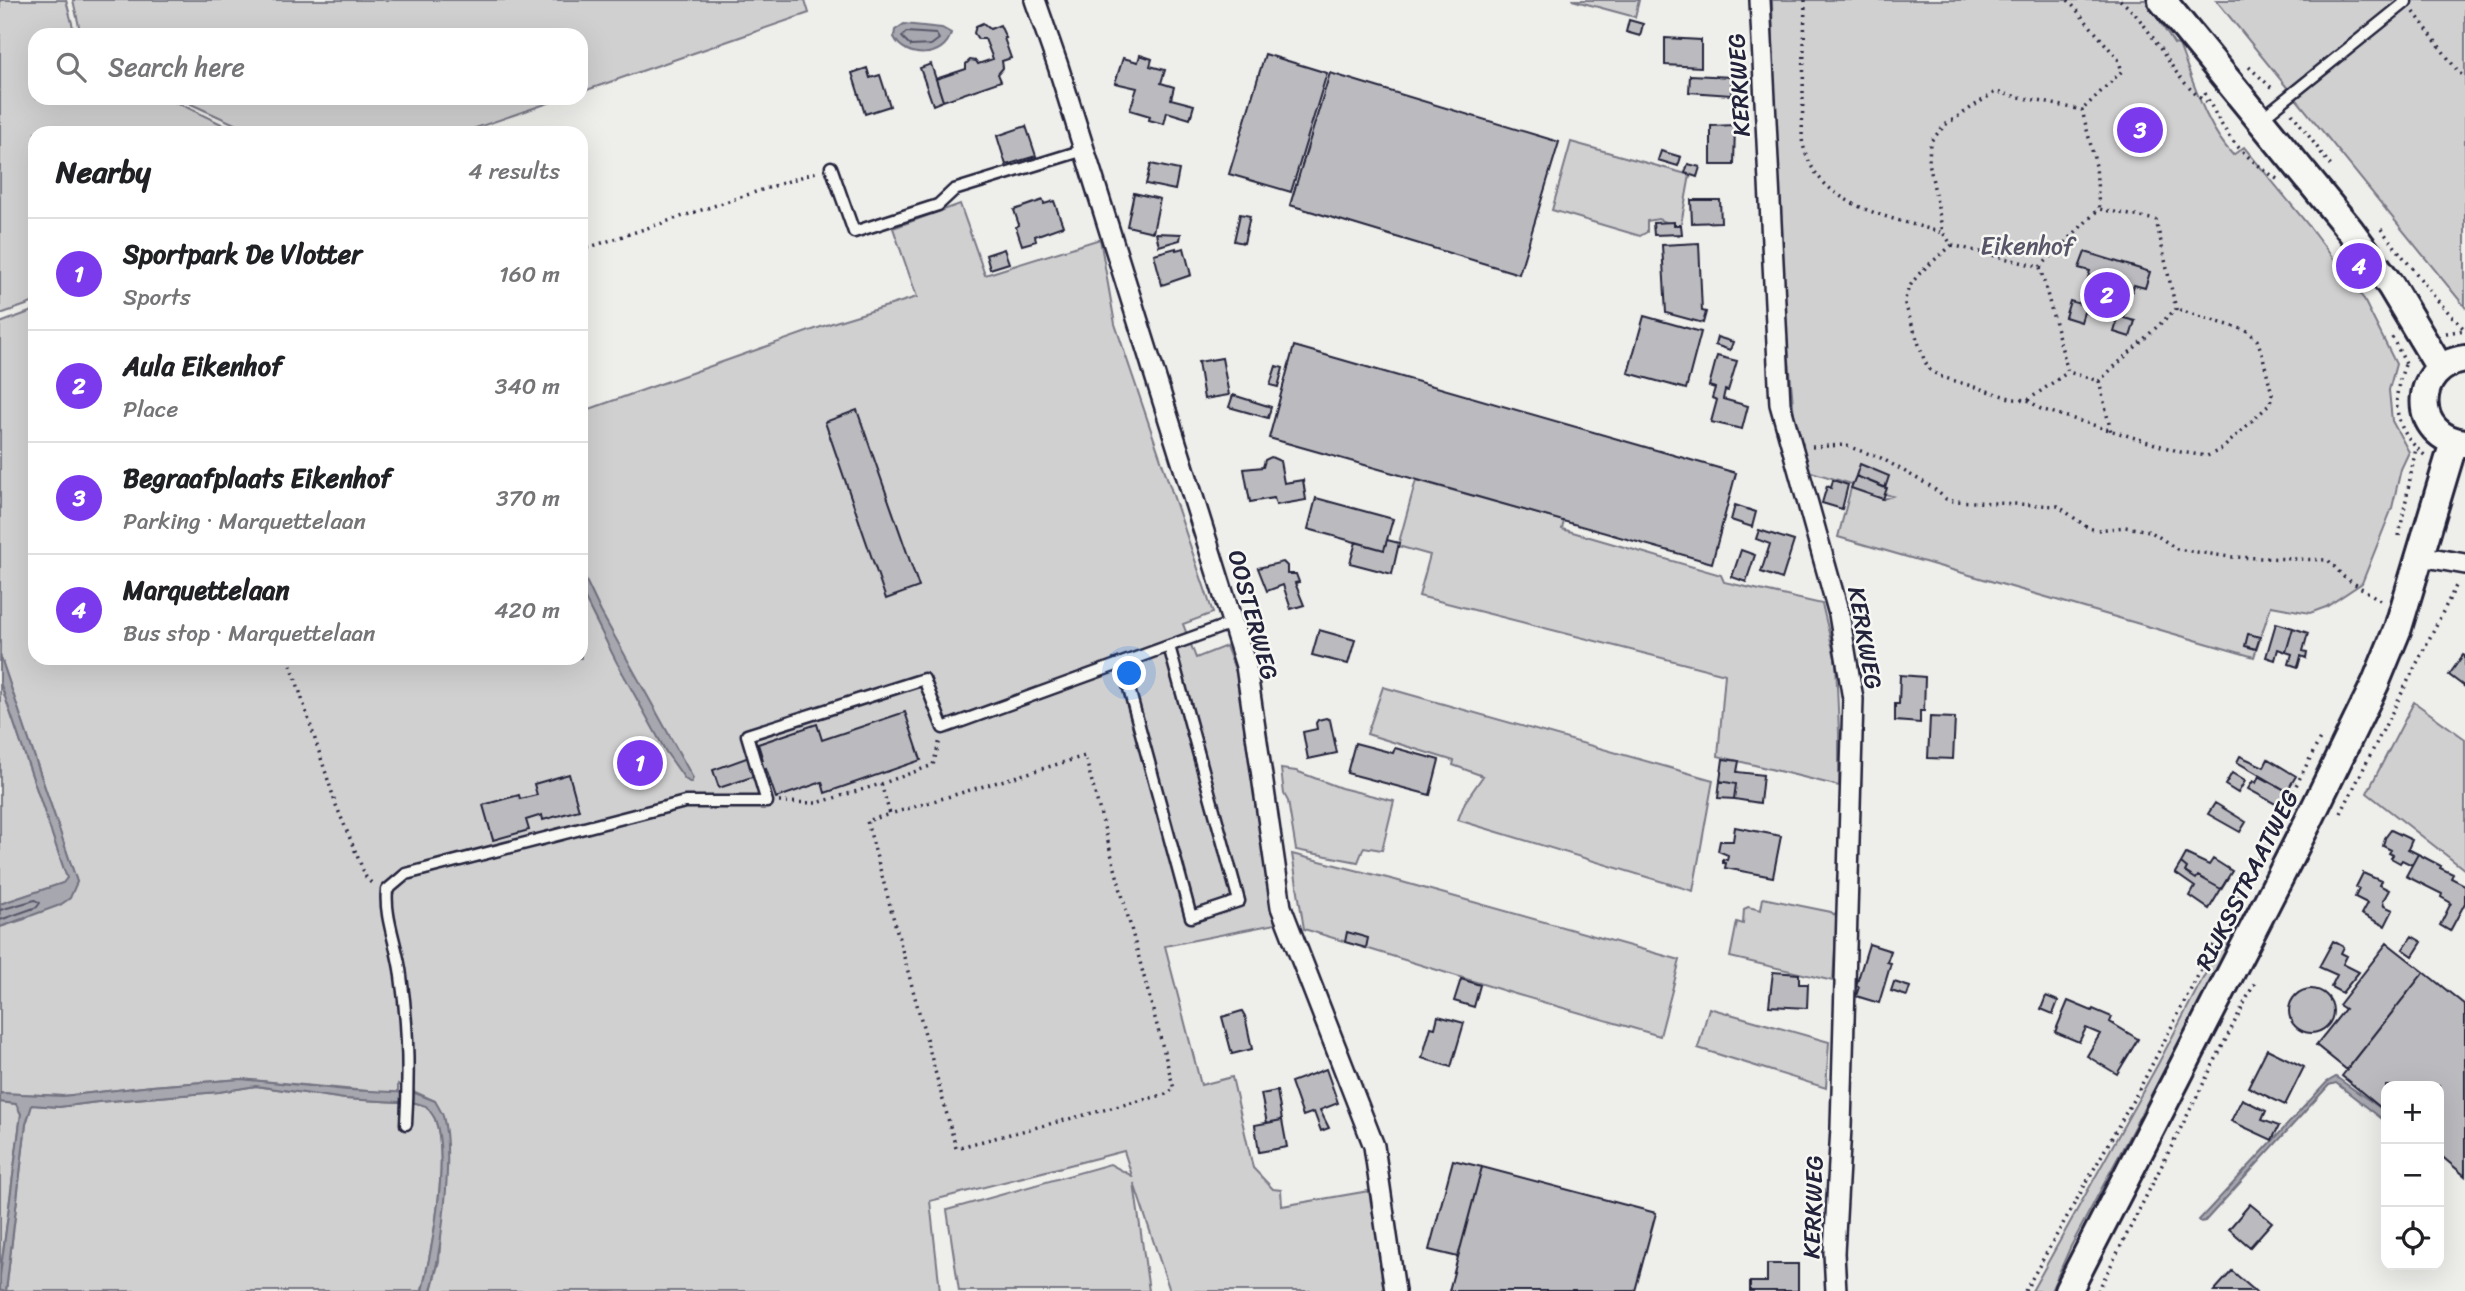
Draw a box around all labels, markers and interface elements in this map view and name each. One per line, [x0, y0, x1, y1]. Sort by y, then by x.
search box [28, 28, 588, 105]
street label: KERKWEG [1715, 32, 1763, 138]
text: Search here [108, 44, 245, 90]
icon: search [52, 48, 90, 86]
pin: 3 [2117, 104, 2163, 156]
text: Nearby [56, 145, 151, 199]
text: 4 results [468, 151, 560, 192]
park label: Eikenhof [1980, 225, 2077, 267]
text: Sportpark De Vlotter [123, 231, 362, 277]
pin: 4 [2336, 240, 2382, 292]
text: 1 [74, 254, 84, 295]
text: 160 m [499, 254, 560, 295]
pin: 2 [2084, 269, 2130, 321]
text: Sports [123, 277, 191, 318]
text: Aula Eikenhof [123, 343, 282, 389]
text: 2 [72, 366, 86, 407]
text: 340 m [495, 366, 560, 407]
text: Place [123, 389, 178, 430]
text: Begraafplaats Eikenhof [123, 455, 391, 501]
text: 3 [73, 478, 85, 519]
text: 370 m [496, 478, 560, 519]
text: Parking · Marquettelaan [123, 501, 366, 542]
street label: OOSTERWEG [1215, 545, 1291, 685]
text: Marquettelaan [123, 567, 289, 613]
street label: KERKWEG [1835, 583, 1895, 693]
text: 4 [72, 590, 86, 631]
text: 420 m [494, 590, 560, 631]
text: Bus stop · Marquettelaan [123, 613, 375, 654]
your location [1112, 656, 1146, 690]
pin: 1 [617, 737, 663, 789]
street label: RIJKSSTRAATWEG [2183, 782, 2311, 978]
map controls [2381, 1081, 2444, 1270]
button: + [2381, 1081, 2444, 1144]
button: − [2381, 1144, 2444, 1207]
street label: KERKWEG [1790, 1154, 1836, 1260]
button: locate [2381, 1207, 2444, 1270]

